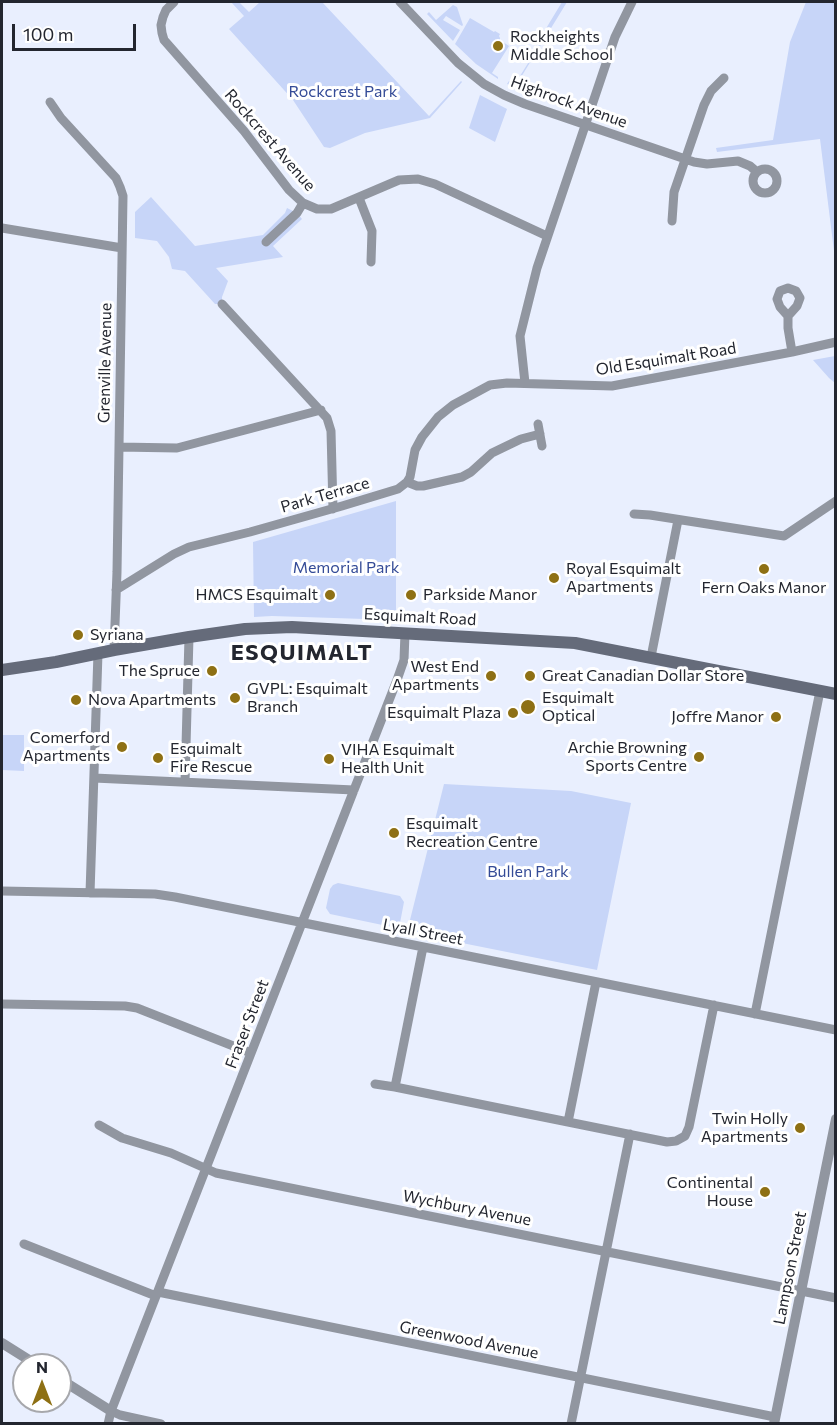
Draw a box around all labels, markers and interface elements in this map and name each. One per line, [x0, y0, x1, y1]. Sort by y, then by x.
scale bar [15, 12, 140, 50]
text: 100 m [23, 23, 73, 45]
place label: Rockheights Middle School [510, 27, 613, 65]
marker: Rockheights Middle School [491, 39, 505, 53]
street label: Highrock Avenue [508, 72, 630, 132]
park label: Rockcrest Park [289, 82, 397, 102]
street label: Rockcrest Avenue [221, 85, 319, 195]
street label: Grenville Avenue [94, 303, 116, 423]
street label: Old Esquimalt Road [594, 338, 738, 380]
street label: Park Terrace [278, 473, 372, 517]
park label: Memorial Park [293, 558, 399, 578]
place label: Royal Esquimalt Apartments [566, 559, 681, 597]
marker: Fern Oaks Manor [757, 562, 771, 576]
marker: Royal Esquimalt Apartments [547, 571, 561, 585]
place label: Fern Oaks Manor [702, 578, 826, 598]
place label: HMCS Esquimalt [195, 585, 318, 605]
place label: Parkside Manor [423, 585, 537, 605]
marker: HMCS Esquimalt [323, 588, 337, 602]
marker: Parkside Manor [404, 588, 418, 602]
street label: Esquimalt Road [363, 604, 477, 630]
place label: Syriana [90, 625, 144, 645]
marker: Syriana [71, 628, 85, 642]
district label: ESQUIMALT [231, 640, 373, 666]
place label: West End Apartments [392, 657, 479, 695]
place label: The Spruce [119, 661, 200, 681]
marker: The Spruce [205, 664, 219, 678]
place label: Great Canadian Dollar Store [542, 666, 744, 686]
marker: West End Apartments [484, 669, 498, 683]
marker: Great Canadian Dollar Store [523, 669, 537, 683]
place label: GVPL: Esquimalt Branch [247, 679, 368, 717]
place label: Esquimalt Optical [542, 688, 614, 726]
place label: Nova Apartments [88, 690, 216, 710]
marker: GVPL: Esquimalt Branch [228, 691, 242, 705]
marker: Nova Apartments [69, 693, 83, 707]
marker: Esquimalt Optical [519, 698, 537, 716]
place label: Esquimalt Plaza [387, 703, 501, 723]
marker: Esquimalt Plaza [506, 706, 520, 720]
place label: Joffre Manor [671, 707, 764, 727]
marker: Joffre Manor [769, 710, 783, 724]
place label: Comerford Apartments [23, 728, 110, 766]
place label: Archie Browning Sports Centre [568, 738, 687, 776]
place label: Esquimalt Fire Rescue [170, 739, 252, 777]
marker: Comerford Apartments [115, 740, 129, 754]
place label: VIHA Esquimalt Health Unit [341, 740, 455, 778]
marker: Archie Browning Sports Centre [692, 750, 706, 764]
marker: Esquimalt Fire Rescue [151, 751, 165, 765]
marker: VIHA Esquimalt Health Unit [322, 752, 336, 766]
place label: Esquimalt Recreation Centre [406, 814, 538, 852]
marker: Esquimalt Recreation Centre [387, 826, 401, 840]
park label: Bullen Park [487, 862, 569, 882]
street label: Lyall Street [381, 915, 465, 949]
street label: Fraser Street [221, 977, 273, 1071]
place label: Twin Holly Apartments [701, 1109, 788, 1147]
marker: Twin Holly Apartments [793, 1121, 807, 1135]
place label: Continental House [667, 1173, 753, 1211]
marker: Continental House [758, 1185, 772, 1199]
street label: Wychbury Avenue [401, 1186, 533, 1230]
street label: Lampson Street [770, 1210, 810, 1326]
street label: Greenwood Avenue [398, 1317, 540, 1363]
north arrow [12, 1353, 72, 1413]
text: N [36, 1357, 48, 1376]

